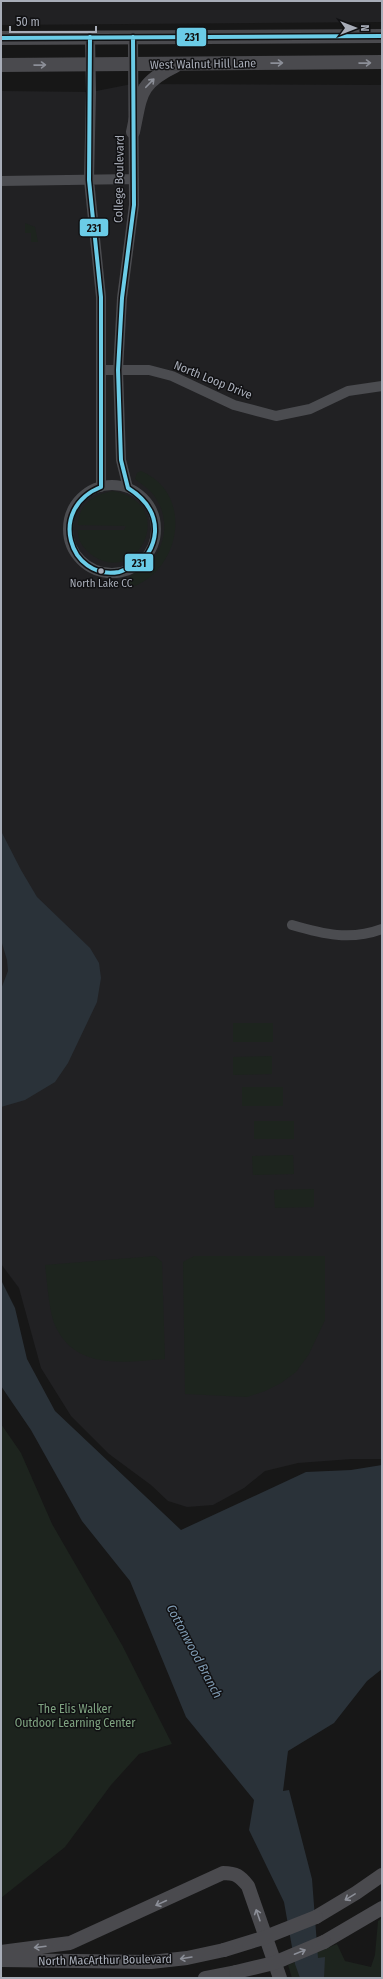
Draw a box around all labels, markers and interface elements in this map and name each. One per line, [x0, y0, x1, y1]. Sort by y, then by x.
scale bar [10, 8, 96, 34]
north arrow [335, 8, 375, 48]
text: 50 m [16, 15, 40, 29]
text: N [358, 25, 371, 31]
line badge: 231 [176, 27, 207, 47]
text: 231 [184, 31, 199, 44]
street label: West Walnut Hill Lane [150, 56, 256, 72]
one-way arrow [270, 59, 283, 67]
one-way arrow [358, 59, 371, 66]
one-way arrow [33, 61, 46, 69]
one-way arrow [145, 78, 155, 88]
street label: College Boulevard [111, 135, 127, 223]
line badge: 231 [79, 218, 109, 237]
text: 231 [86, 222, 101, 235]
street label: North Loop Drive [172, 358, 254, 402]
line badge: 231 [124, 553, 154, 572]
text: 231 [131, 557, 146, 570]
marker: North Lake CC [96, 566, 106, 576]
place label: North Lake CC [70, 577, 133, 590]
water label: Cottonwood Branch [164, 1602, 226, 1701]
park label: The Elis Walker Outdoor Learning Center [15, 1702, 136, 1730]
one-way arrow [344, 1894, 356, 1902]
one-way arrow [155, 1900, 167, 1907]
one-way arrow [254, 1909, 262, 1921]
one-way arrow [34, 1943, 47, 1951]
one-way arrow [293, 1948, 305, 1956]
street label: North MacArthur Boulevard [38, 1952, 172, 1968]
one-way arrow [180, 1954, 193, 1962]

